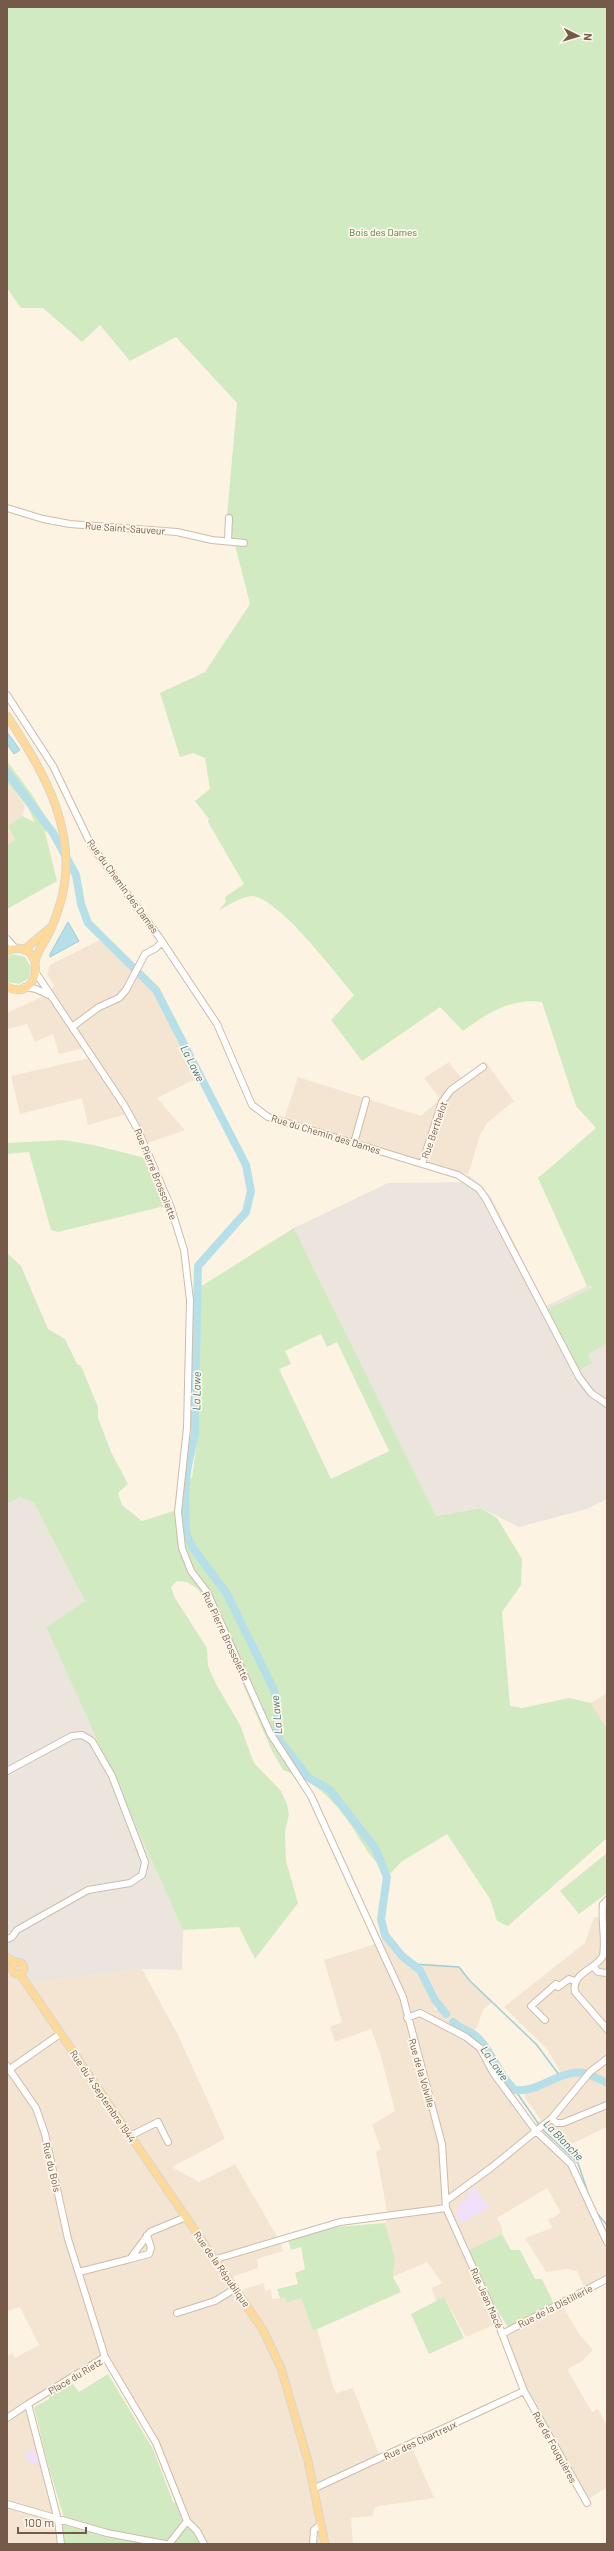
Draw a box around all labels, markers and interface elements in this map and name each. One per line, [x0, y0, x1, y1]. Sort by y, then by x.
north arrow [558, 16, 598, 56]
text: N [582, 33, 595, 41]
park label: Bois des Dames [349, 226, 417, 238]
street label: Rue Saint-Sauveur [85, 519, 166, 537]
street label: Rue du Chemin des Dames [85, 837, 161, 936]
water label: La Lawe [178, 1043, 208, 1084]
street label: Rue Berthelot [419, 1099, 450, 1160]
street label: Rue du Chemin des Dames [270, 1112, 382, 1156]
street label: Rue Pierre Brossolette [132, 1127, 180, 1221]
water label: La Lawe [189, 1371, 203, 1411]
street label: Rue Pierre Brossolette [200, 1589, 252, 1683]
water label: La Lawe [268, 1695, 284, 1735]
street label: Rue de la Volville [406, 2037, 438, 2109]
water label: La Lawe [478, 2043, 512, 2083]
street label: Rue du 4 Septembre 1944 [68, 2047, 138, 2145]
water label: La Blanche [541, 2117, 587, 2163]
street label: Rue du Bois [40, 2141, 64, 2193]
street label: Rue de la République [191, 2229, 253, 2309]
street label: Rue Jean Macé [468, 2266, 506, 2330]
street label: Rue de la Distillerie [516, 2282, 594, 2330]
street label: Place du Rietz [46, 2355, 105, 2397]
street label: Rue de Fouquières [530, 2409, 580, 2485]
street label: Rue des Chartreux [381, 2418, 459, 2462]
scale bar [18, 2509, 86, 2535]
text: 100 m [24, 2515, 54, 2529]

